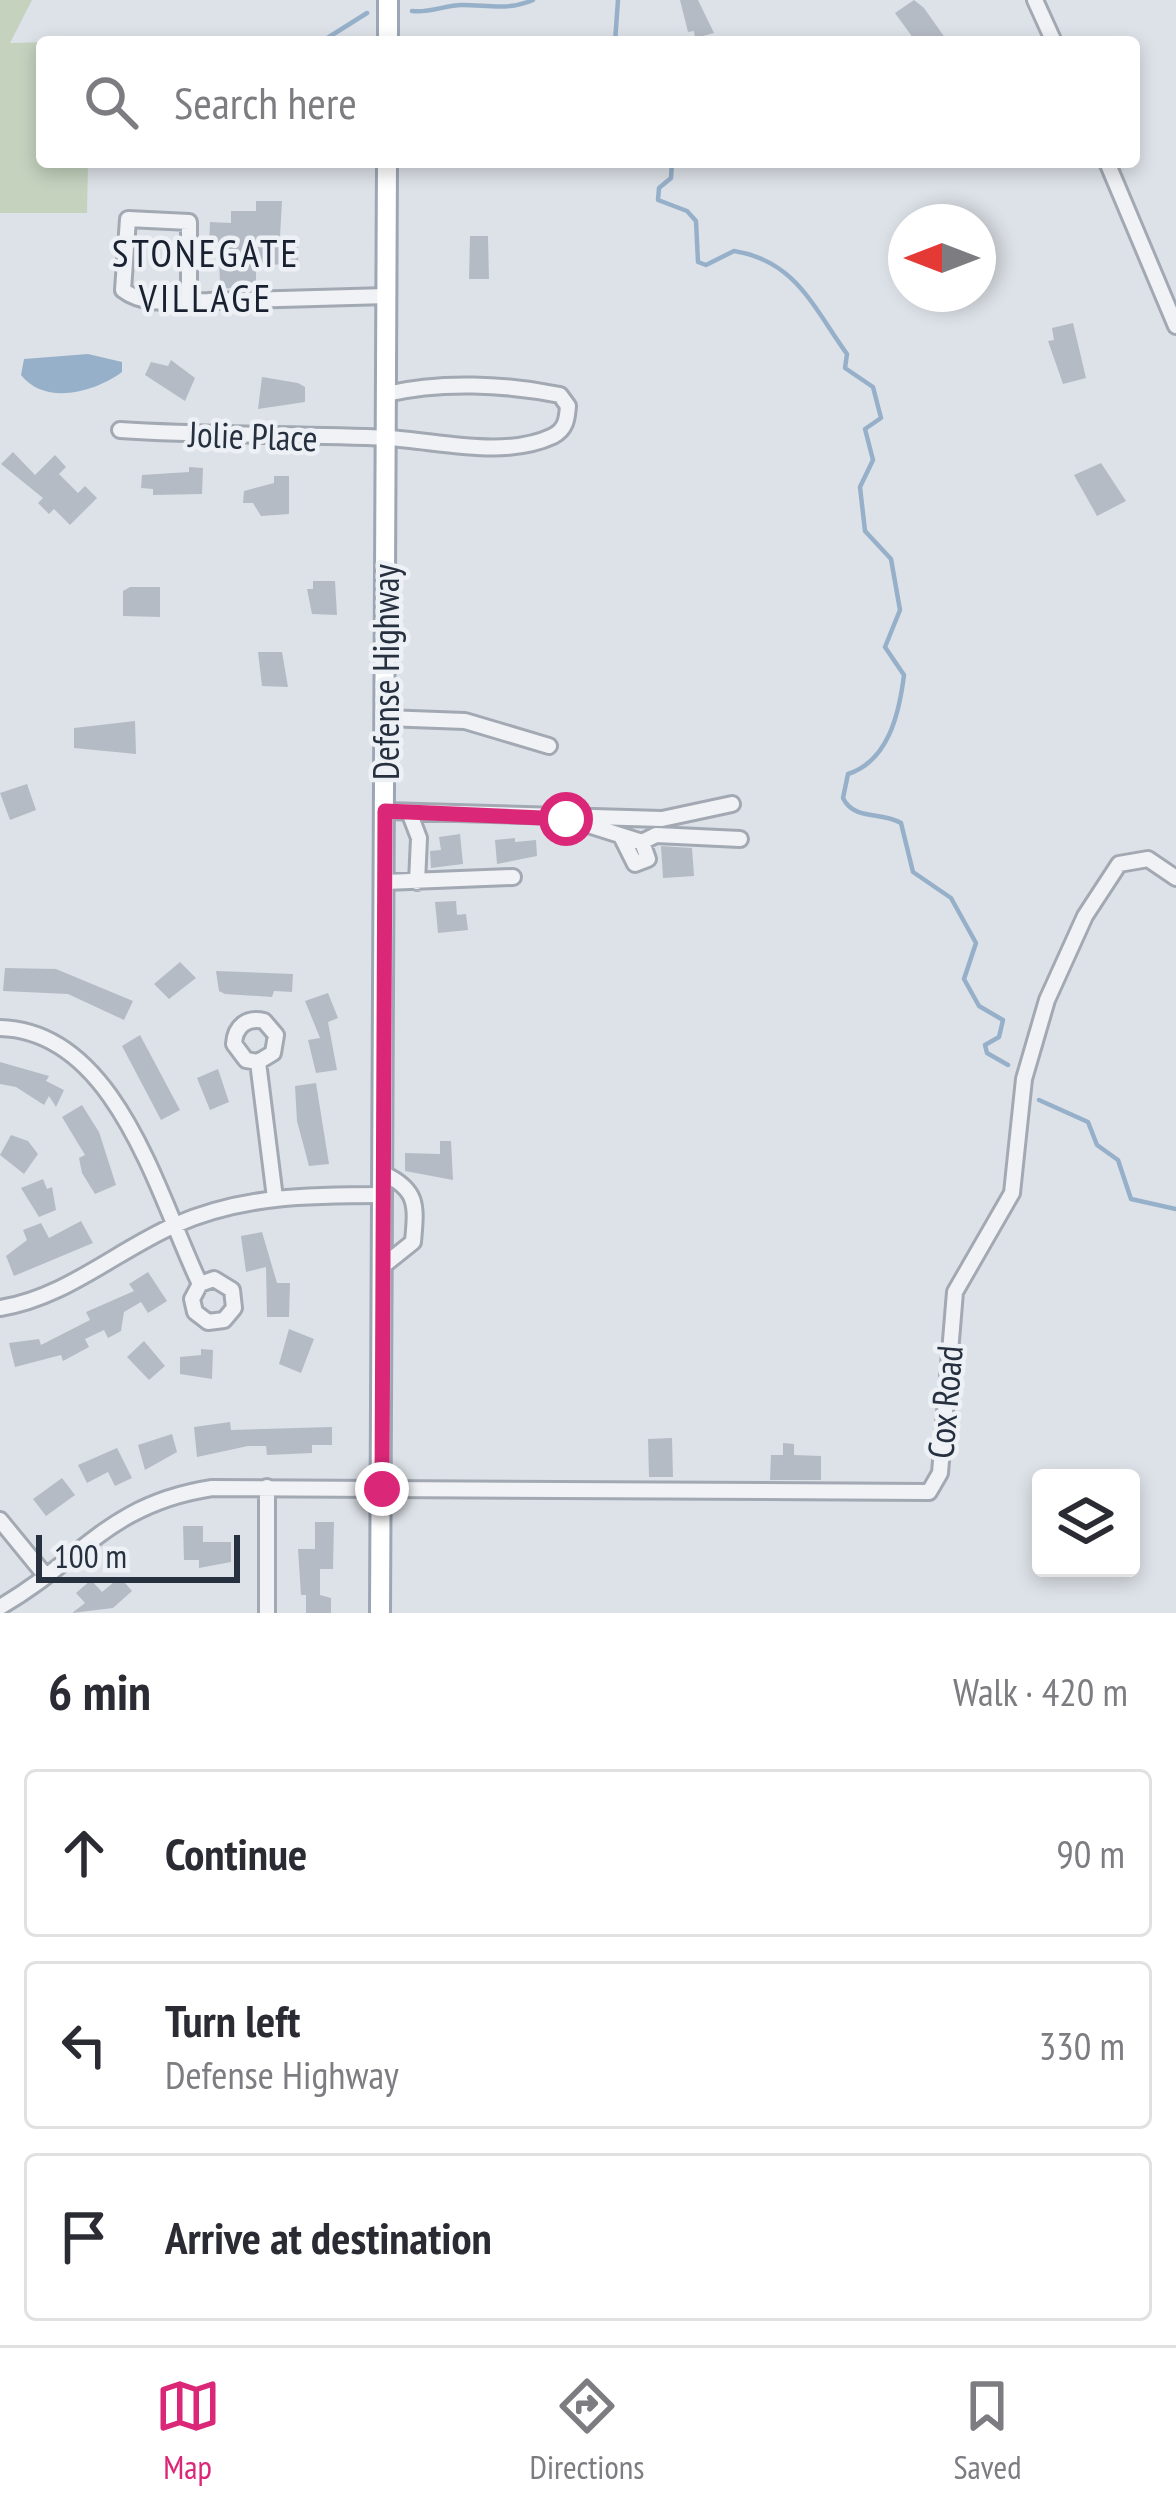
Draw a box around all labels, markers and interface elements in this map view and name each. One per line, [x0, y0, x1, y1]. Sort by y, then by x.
search box [36, 36, 1140, 168]
icon: search [78, 69, 144, 135]
text: Search here [174, 73, 357, 131]
north arrow [888, 204, 996, 312]
district label: STONEGATE VILLAGE [112, 227, 300, 323]
street label: Jolie Place [187, 410, 318, 461]
street label: Defense Highway [362, 564, 409, 780]
route start [539, 792, 593, 846]
street label: Cox Road [916, 1343, 973, 1460]
route end [355, 1462, 409, 1516]
map controls [1032, 1469, 1140, 1577]
button: layers [1032, 1469, 1140, 1577]
scale bar [36, 1529, 240, 1582]
text: 100 m [54, 1534, 127, 1577]
text: 6 min [48, 1658, 151, 1724]
text: Walk · 420 m [953, 1666, 1128, 1717]
icon: ahead [51, 1820, 117, 1886]
text: Continue [165, 1824, 307, 1882]
text: 90 m [1056, 1828, 1125, 1879]
text: Turn left [165, 1991, 300, 2049]
icon: left [51, 2012, 117, 2078]
text: 330 m [1039, 2020, 1125, 2071]
text: Defense Highway [165, 2049, 399, 2100]
icon: arrive [51, 2204, 117, 2270]
text: Arrive at destination [165, 2208, 492, 2266]
tab: Map [155, 2373, 221, 2488]
tab: Directions [530, 2373, 644, 2488]
tab: Saved [953, 2373, 1021, 2488]

